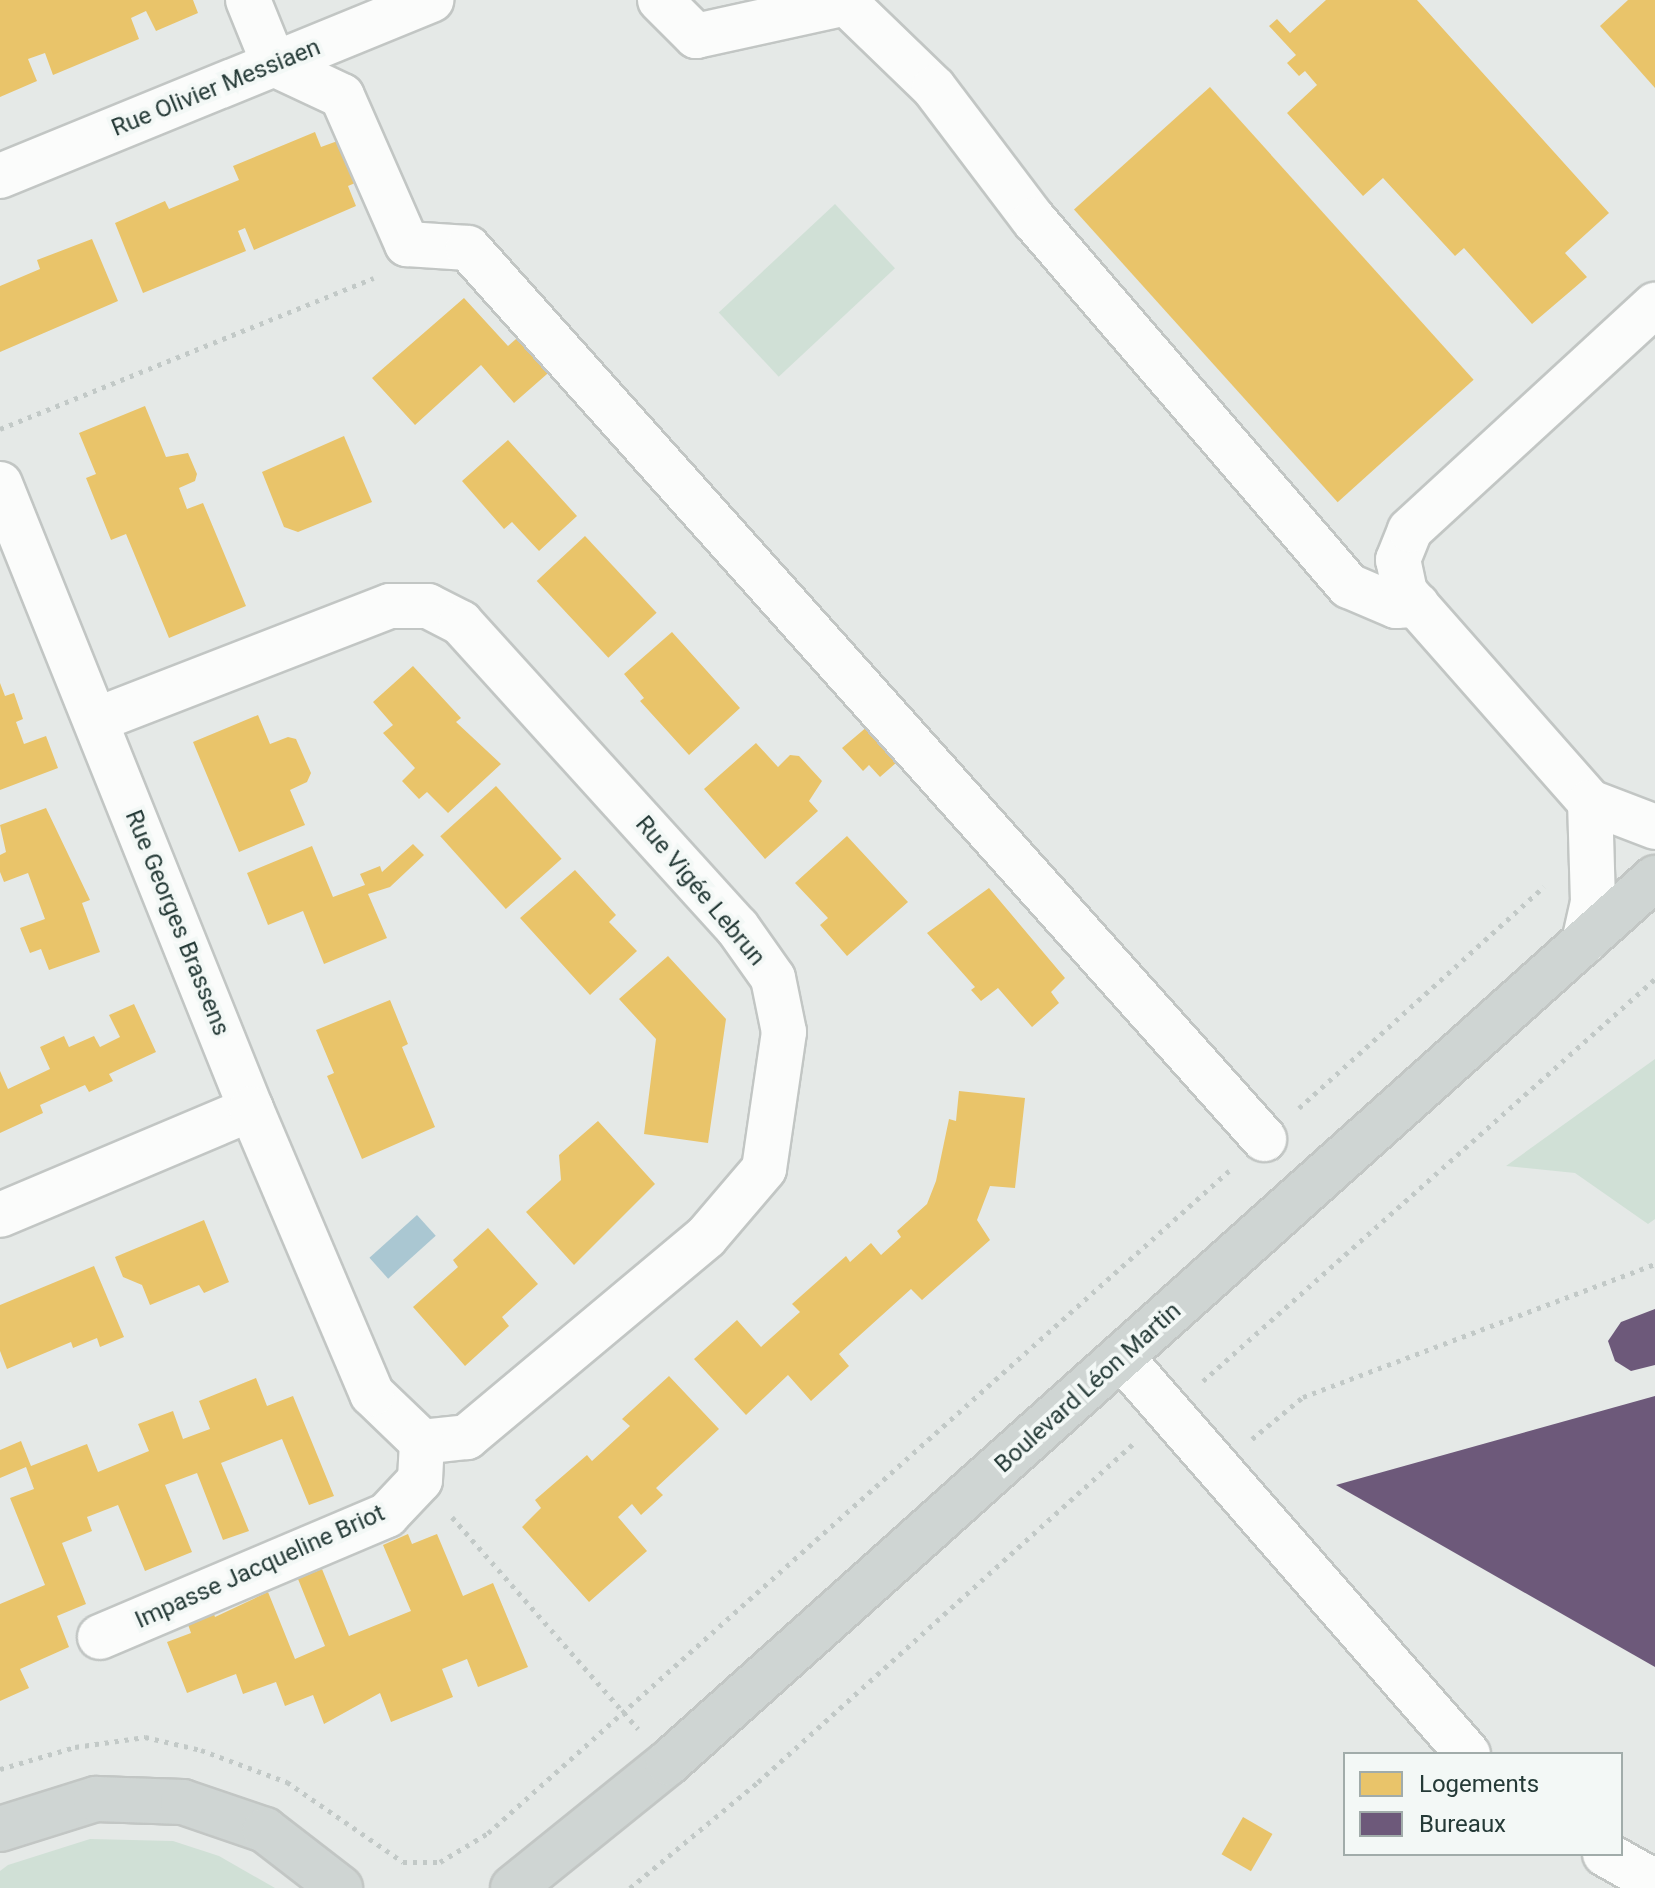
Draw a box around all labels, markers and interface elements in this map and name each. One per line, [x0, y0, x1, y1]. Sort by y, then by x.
street label: Rue Olivier Messiaen [107, 33, 325, 143]
street label: Rue Georges Brassens [119, 806, 235, 1040]
street label: Rue Vigée Lebrun [629, 810, 771, 972]
street label: Boulevard Léon Martin [989, 1297, 1187, 1479]
street label: Impasse Jacqueline Briot [131, 1499, 389, 1635]
legend [1343, 1752, 1623, 1856]
text: Logements [1419, 1770, 1539, 1798]
text: Bureaux [1419, 1810, 1506, 1838]

